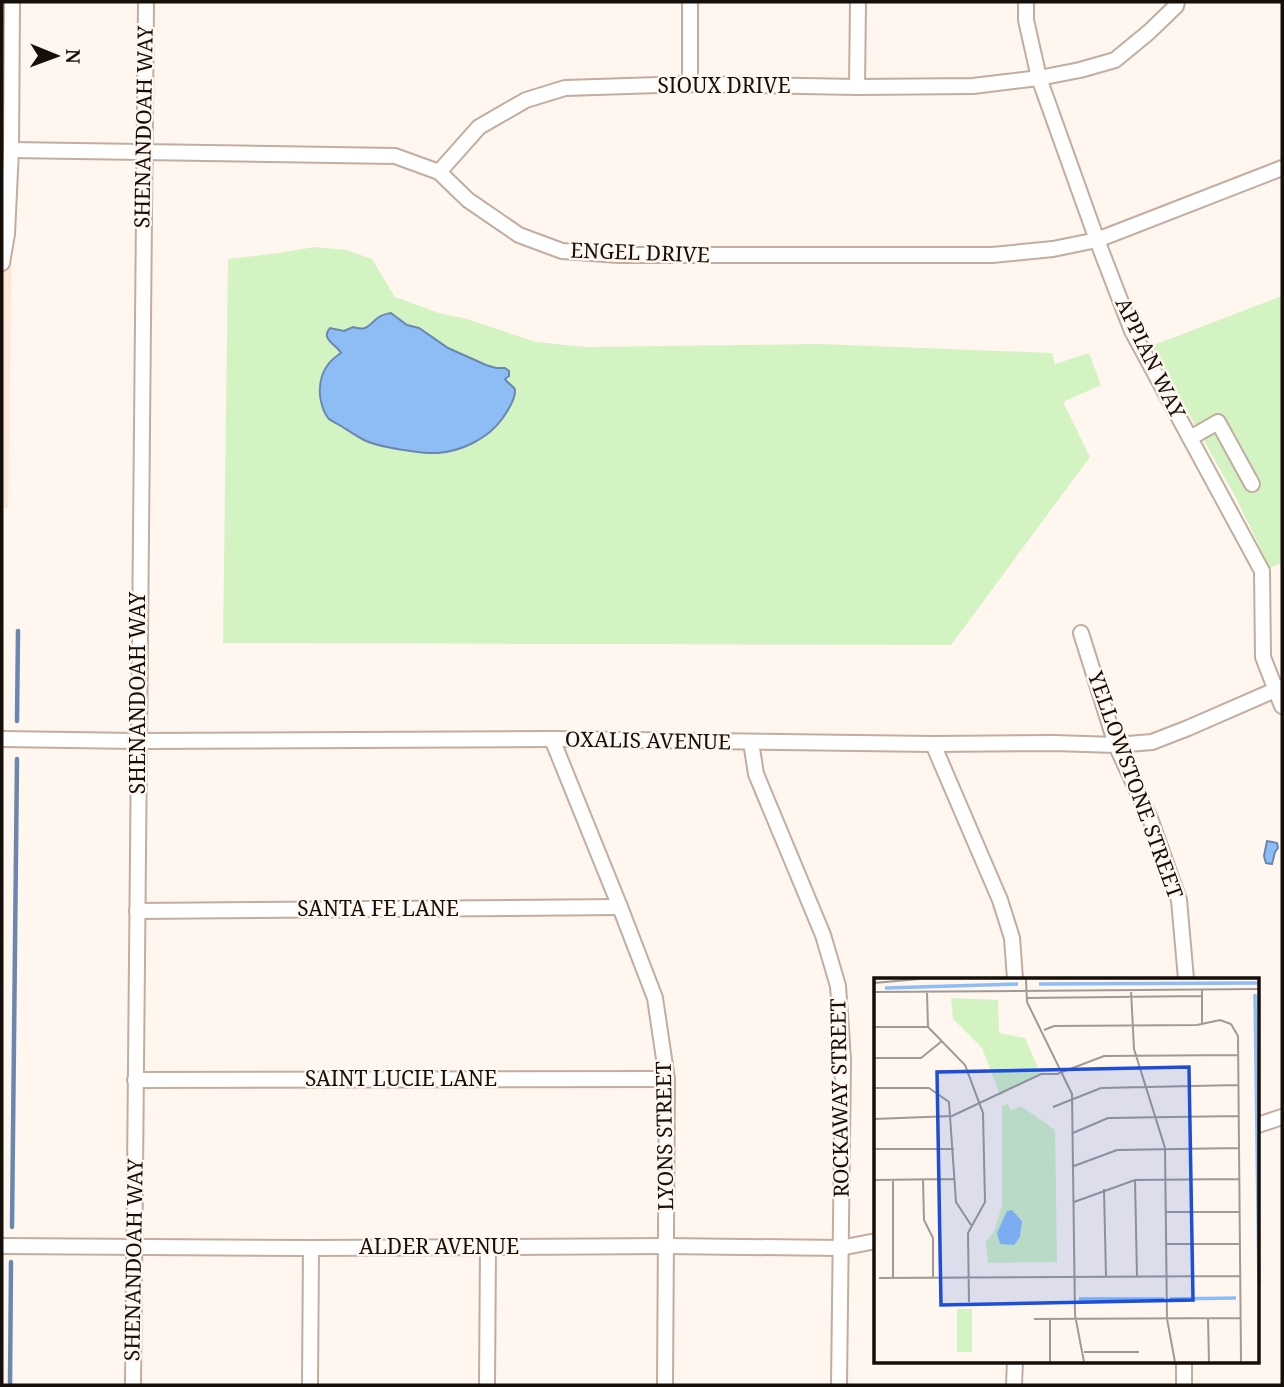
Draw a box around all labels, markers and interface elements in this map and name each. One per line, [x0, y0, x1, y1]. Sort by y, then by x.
north arrow [21, 21, 91, 91]
street label: SHENANDOAH WAY [127, 25, 159, 228]
text: N [60, 49, 86, 64]
street label: SIOUX DRIVE [657, 71, 791, 99]
street label: ENGEL DRIVE [570, 236, 710, 268]
street label: APPIAN WAY [1110, 292, 1193, 423]
street label: SHENANDOAH WAY [123, 591, 151, 794]
street label: YELLOWSTONE STREET [1081, 666, 1190, 902]
street label: OXALIS AVENUE [565, 725, 731, 755]
street label: SANTA FE LANE [297, 894, 459, 922]
inset map [874, 978, 1260, 1362]
street label: ROCKAWAY STREET [823, 998, 855, 1198]
street label: LYONS STREET [649, 1061, 679, 1211]
street label: SAINT LUCIE LANE [305, 1064, 497, 1092]
street label: SHENANDOAH WAY [117, 1158, 149, 1361]
street label: ALDER AVENUE [359, 1232, 519, 1260]

